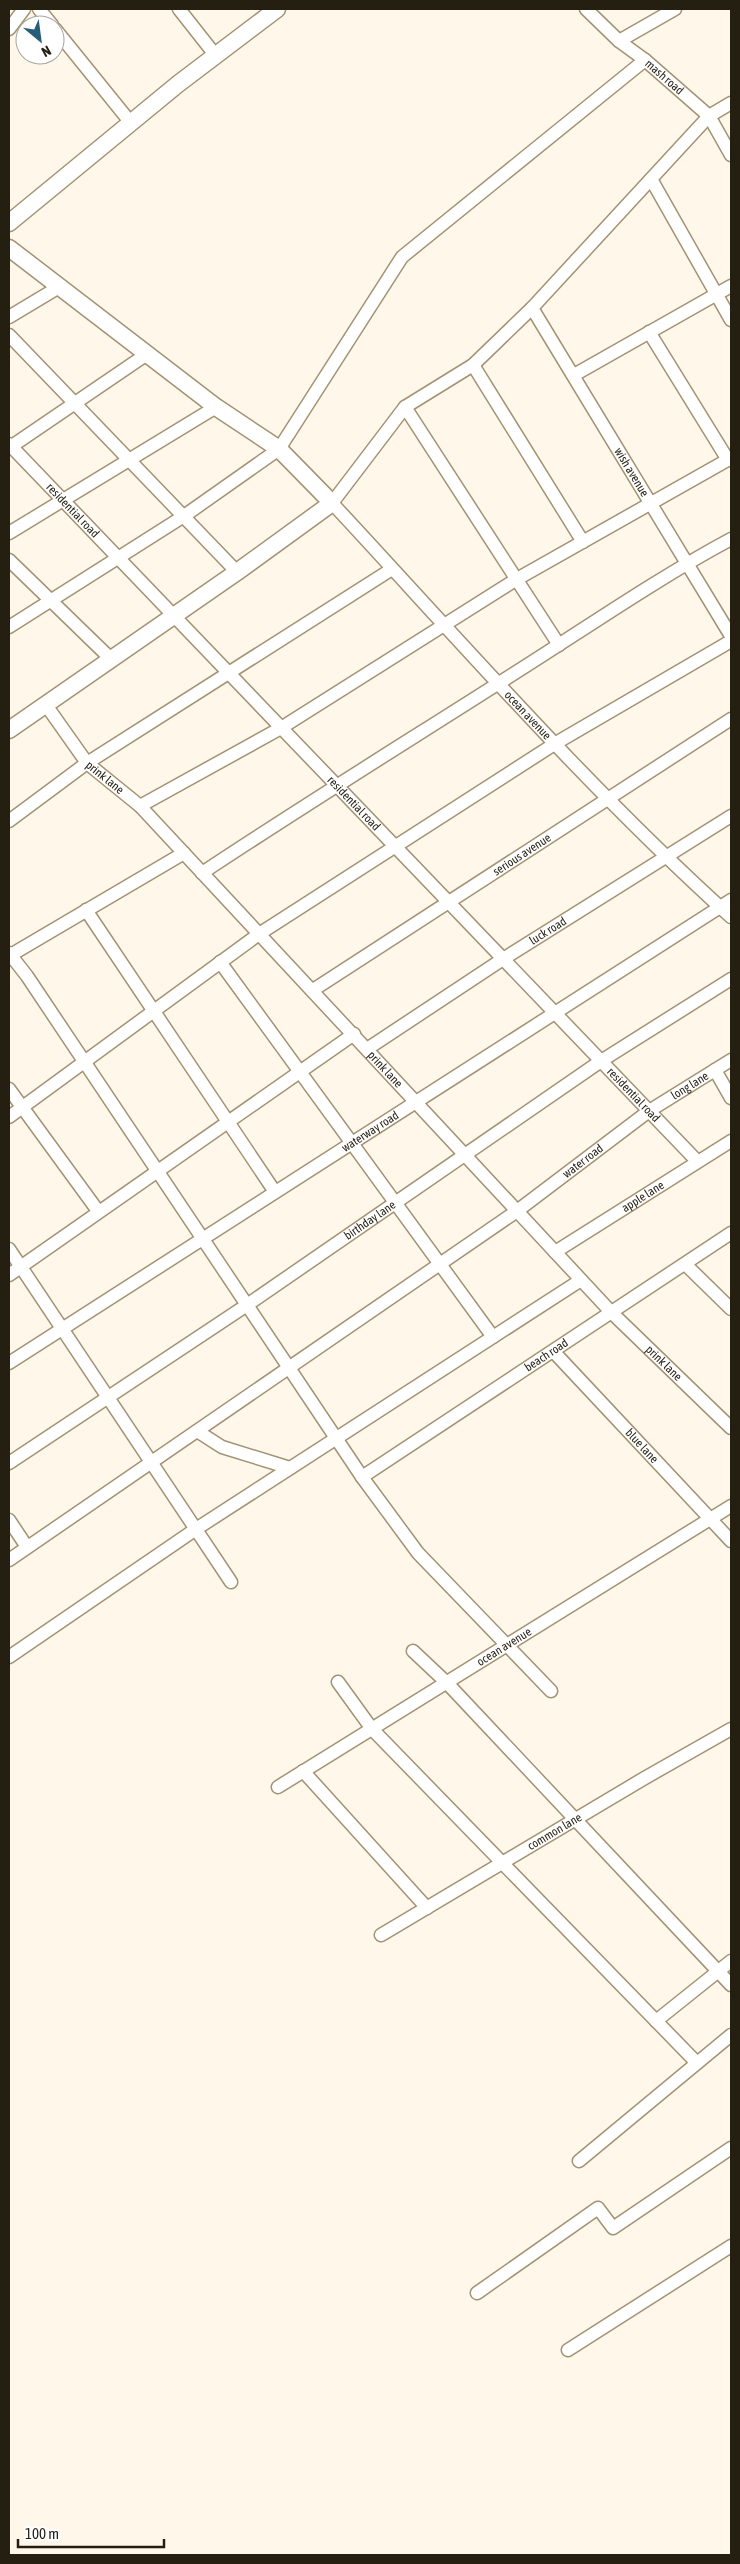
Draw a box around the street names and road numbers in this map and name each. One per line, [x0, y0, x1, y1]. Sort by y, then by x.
street label: mash road [642, 56, 687, 98]
street label: wish avenue [611, 445, 652, 499]
street label: residential road [43, 480, 102, 541]
street label: ocean avenue [502, 688, 554, 742]
street label: prink lane [83, 758, 127, 797]
street label: residential road [324, 773, 383, 833]
street label: serious avenue [490, 831, 554, 878]
street label: luck road [527, 914, 569, 948]
street label: prink lane [365, 1048, 405, 1090]
street label: residential road [604, 1065, 663, 1125]
street label: long lane [669, 1069, 711, 1102]
street label: waterway road [339, 1108, 401, 1155]
street label: water road [560, 1141, 606, 1181]
street label: apple lane [619, 1178, 667, 1215]
street label: birthday lane [342, 1198, 398, 1243]
street label: beach road [522, 1336, 571, 1375]
street label: prink lane [643, 1342, 685, 1384]
street label: blue lane [622, 1426, 661, 1466]
street label: ocean avenue [474, 1625, 534, 1669]
street label: common lane [525, 1810, 584, 1853]

